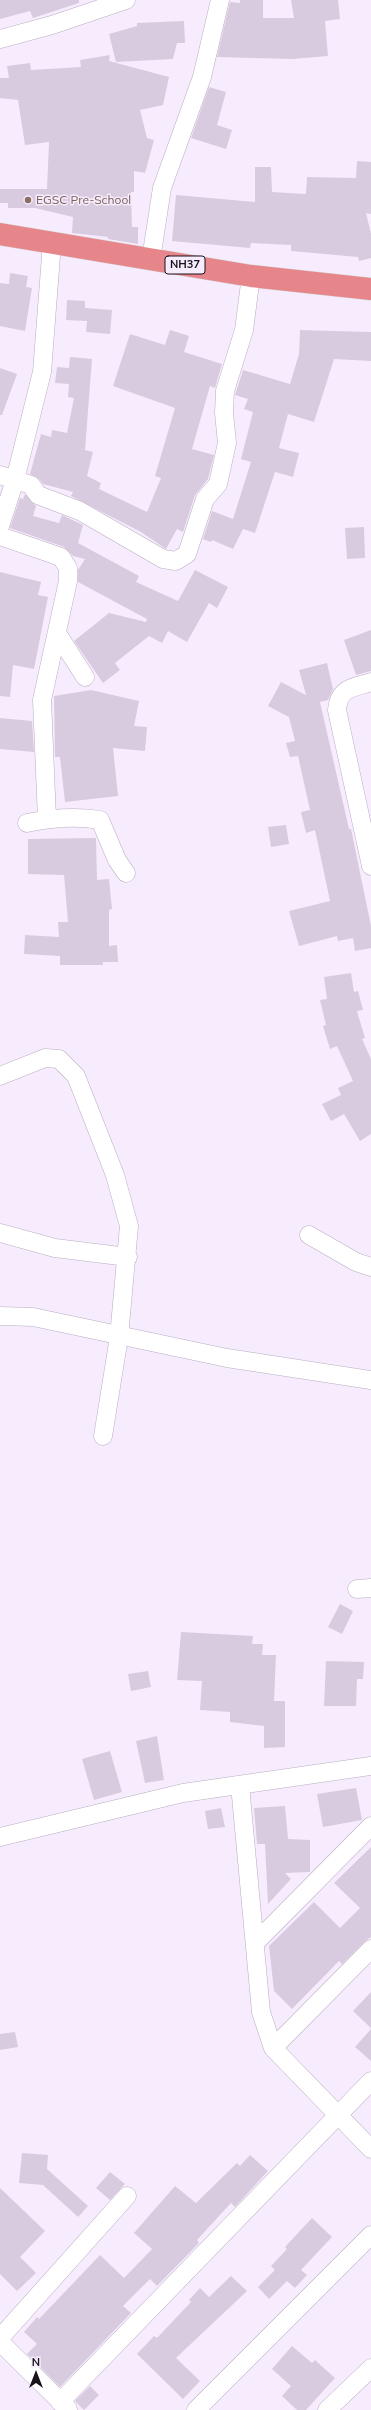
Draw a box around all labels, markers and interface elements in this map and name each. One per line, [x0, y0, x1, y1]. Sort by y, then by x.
place label: EGSC Pre-School [36, 193, 131, 207]
marker: EGSC Pre-School [23, 195, 33, 205]
road number: NH37 [165, 256, 205, 274]
north arrow [16, 2354, 56, 2394]
text: N [32, 2355, 40, 2369]

